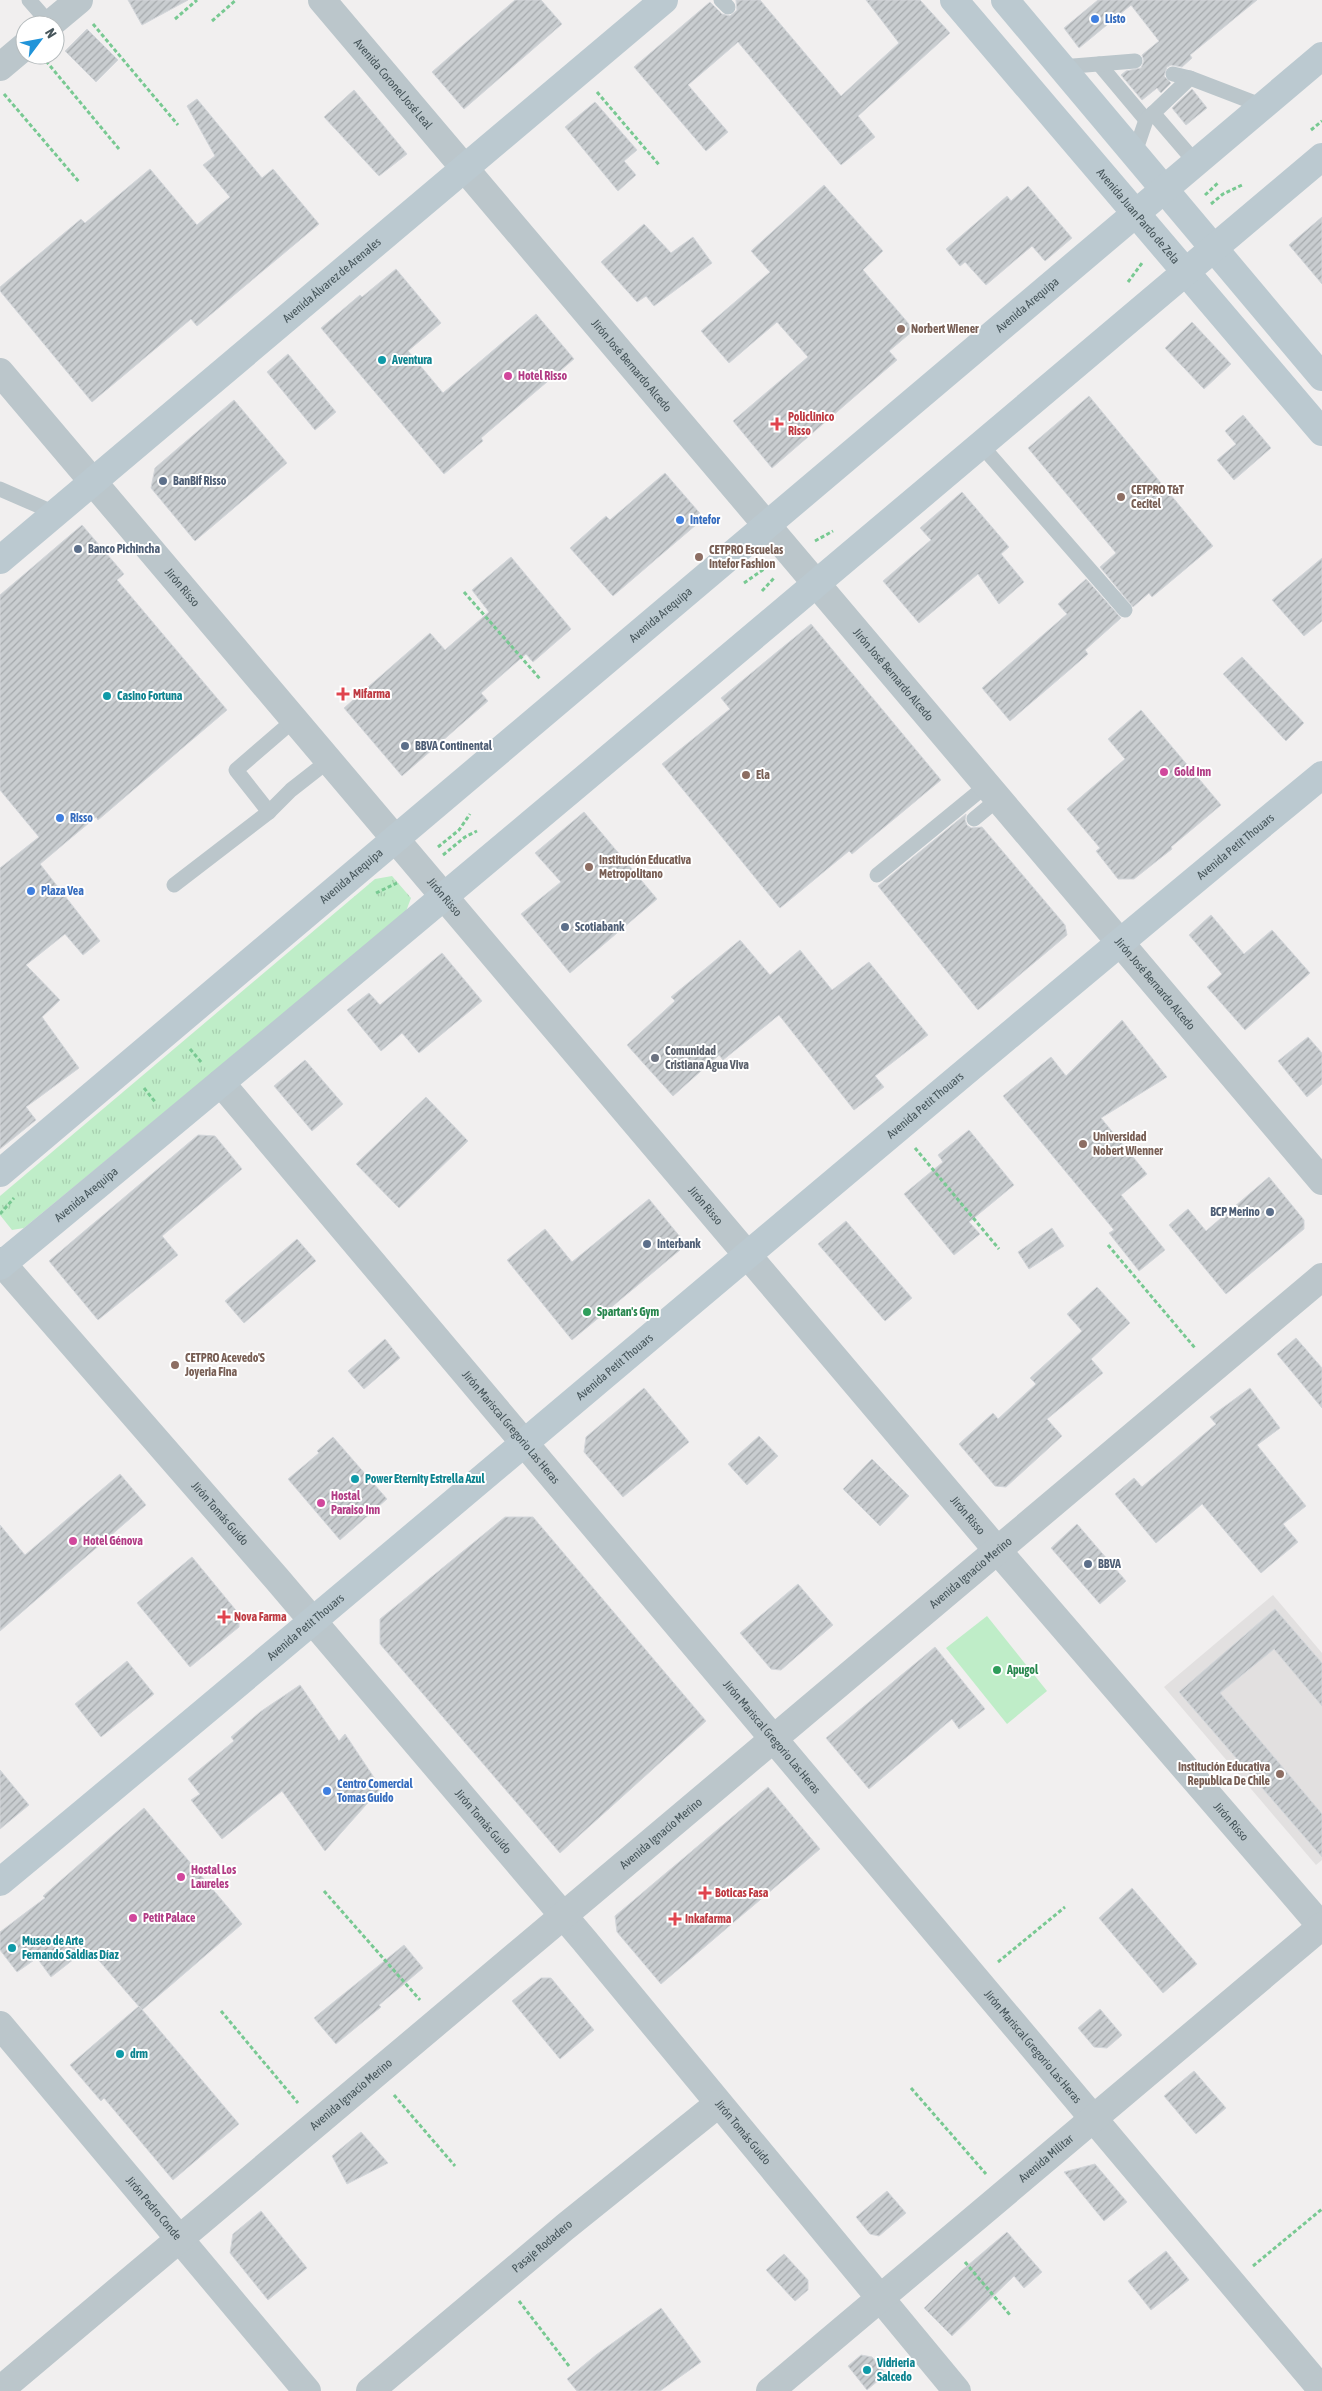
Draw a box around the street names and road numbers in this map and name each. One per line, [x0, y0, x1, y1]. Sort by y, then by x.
street label: Avenida Coronel José Leal [351, 36, 436, 133]
street label: Avenida Juan Pardo de Zela [1094, 166, 1183, 267]
street label: Avenida Álvarez de Arenales [280, 235, 384, 326]
street label: Avenida Arequipa [993, 274, 1062, 335]
street label: Jirón José Bernardo Alcedo [588, 316, 675, 415]
street label: Jirón Risso [162, 565, 203, 610]
street label: Avenida Arequipa [626, 584, 695, 645]
street label: Jirón José Bernardo Alcedo [850, 625, 937, 724]
street label: Avenida Petit Thouars [1194, 811, 1277, 883]
street label: Avenida Arequipa [317, 846, 386, 907]
street label: Jirón Risso [424, 875, 465, 920]
street label: Jirón José Bernardo Alcedo [1112, 935, 1198, 1033]
street label: Avenida Petit Thouars [884, 1069, 967, 1142]
street label: Avenida Arequipa [52, 1164, 121, 1225]
street label: Jirón Risso [685, 1183, 726, 1228]
street label: Avenida Petit Thouars [573, 1331, 656, 1403]
street label: Jirón Mariscal Gregorio Las Heras [459, 1368, 563, 1487]
street label: Jirón Tomás Guido [189, 1479, 252, 1549]
street label: Jirón Risso [947, 1493, 988, 1538]
street label: Avenida Ignacio Merino [927, 1534, 1015, 1611]
street label: Avenida Petit Thouars [264, 1591, 347, 1663]
street label: Jirón Mariscal Gregorio Las Heras [720, 1677, 823, 1796]
street label: Jirón Tomás Guido [452, 1786, 515, 1857]
street label: Avenida Ignacio Merino [617, 1795, 705, 1872]
street label: Jirón Risso [1211, 1800, 1252, 1844]
street label: Jirón Mariscal Gregorio Las Heras [981, 1987, 1084, 2106]
street label: Avenida Ignacio Merino [307, 2056, 395, 2133]
street label: Jirón Tomás Guido [712, 2097, 774, 2168]
street label: Avenida Militar [1016, 2131, 1077, 2185]
street label: Jirón Pedro Conde [123, 2173, 184, 2243]
street label: Pasaje Rodadero [509, 2217, 575, 2275]

